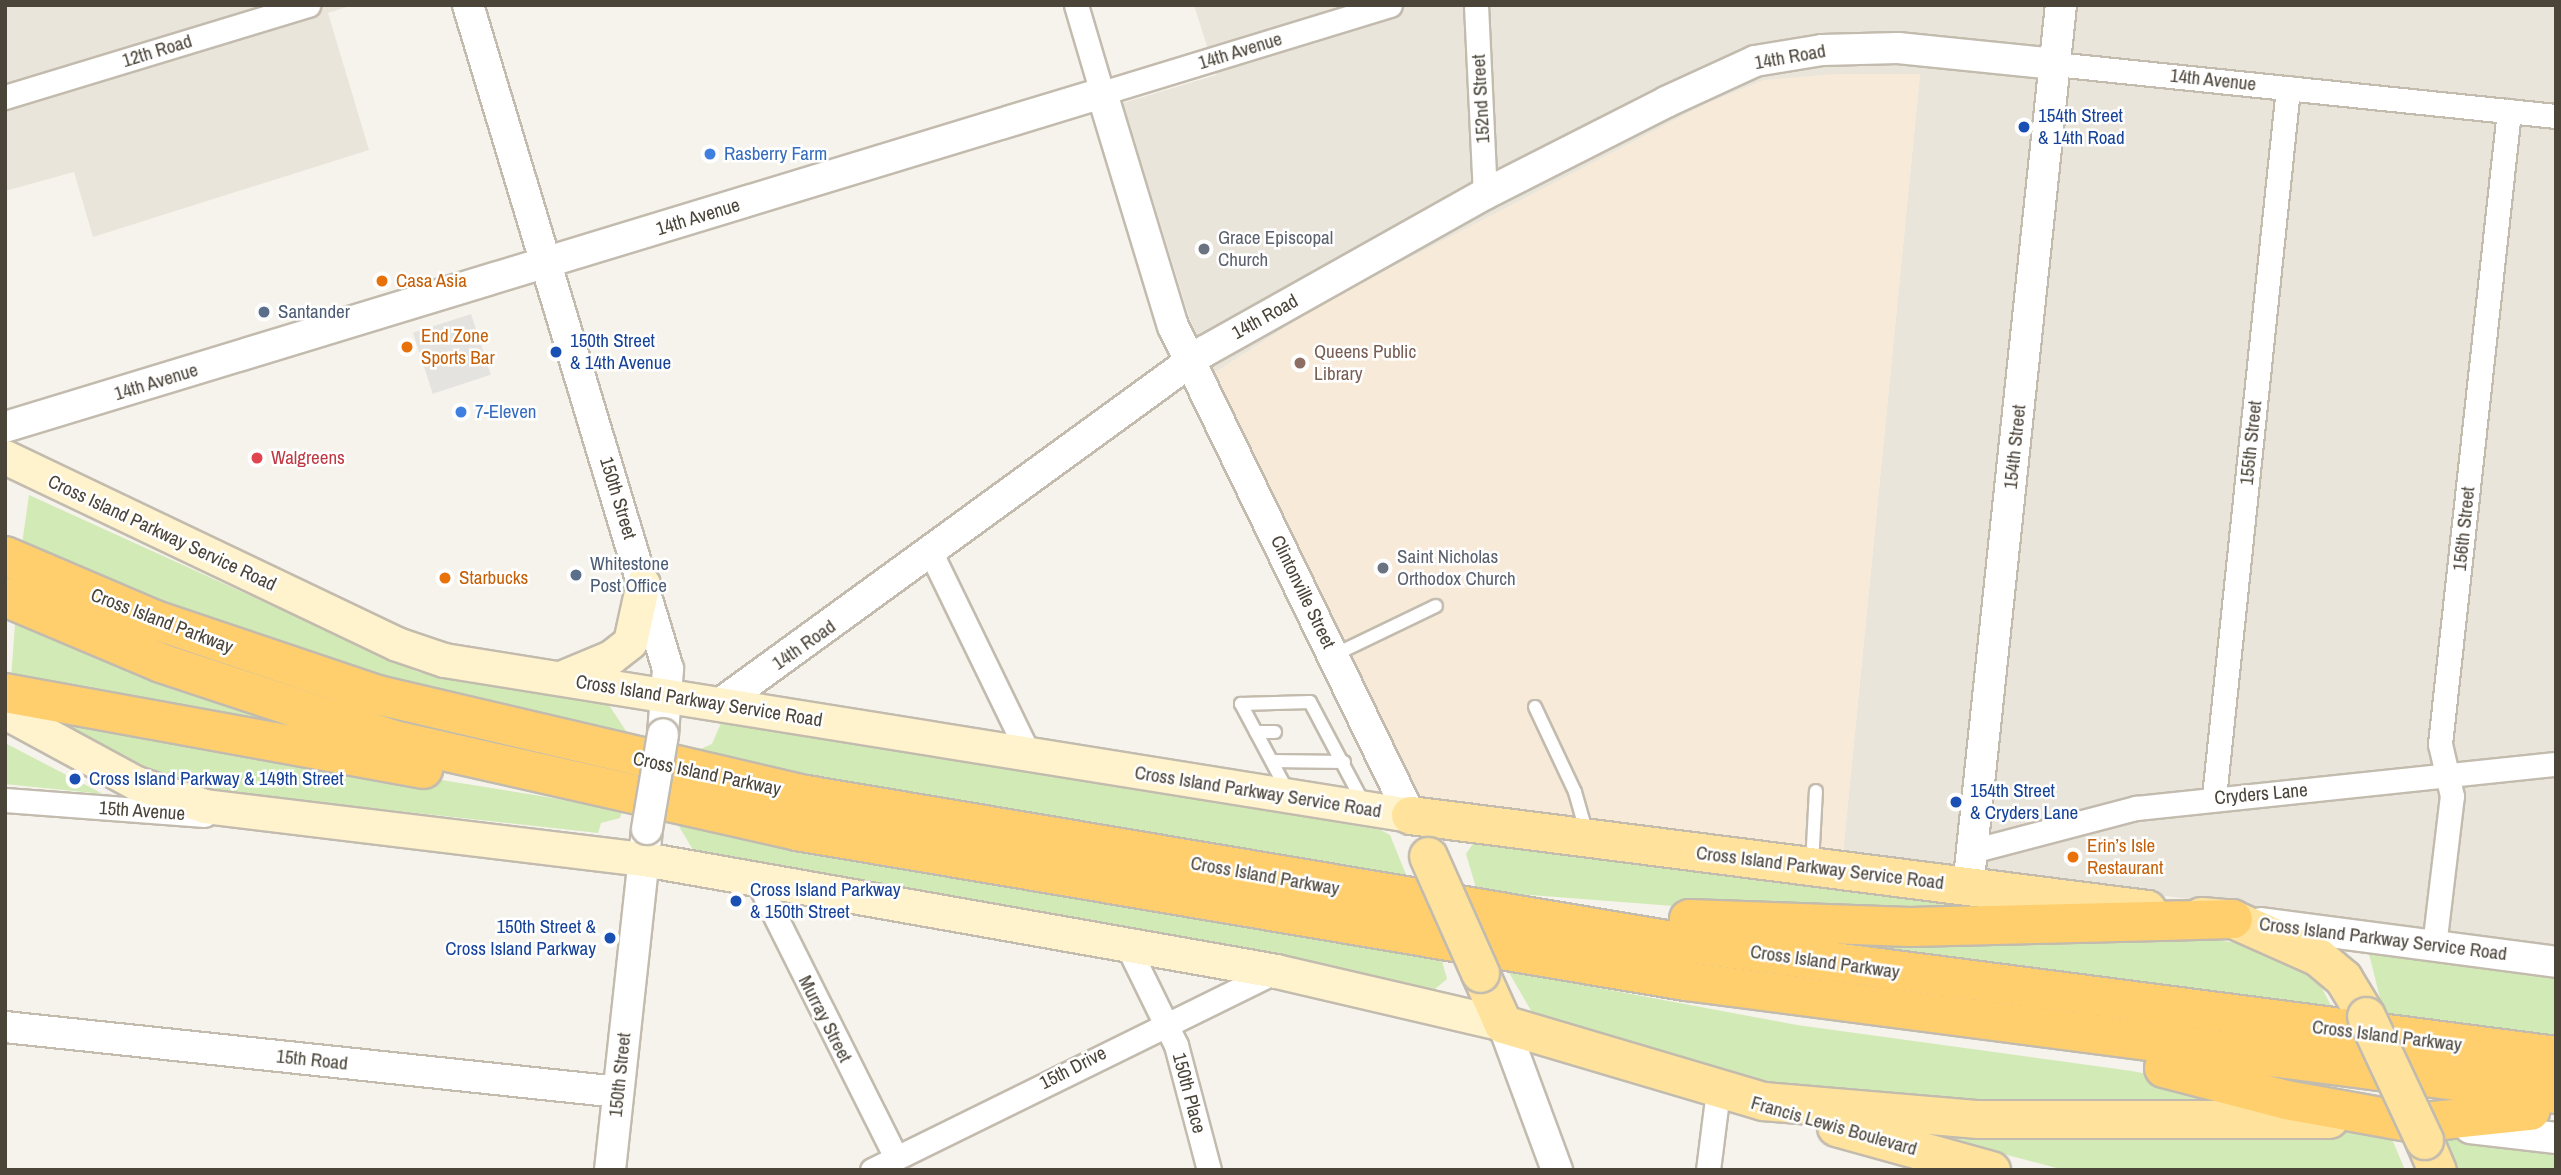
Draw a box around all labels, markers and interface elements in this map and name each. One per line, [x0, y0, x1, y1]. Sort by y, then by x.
street label: 14th Avenue [1195, 27, 1285, 75]
street label: 12th Road [119, 30, 195, 72]
street label: 14th Road [1753, 40, 1827, 74]
street label: 152nd Street [1467, 54, 1495, 144]
street label: 14th Avenue [2168, 64, 2258, 96]
place label: 154th Street & 14th Road [2038, 105, 2125, 149]
marker: 154th Street & 14th Road [2016, 119, 2032, 135]
place label: Rasberry Farm [724, 143, 827, 165]
marker: Rasberry Farm [702, 146, 718, 162]
street label: 14th Avenue [653, 193, 743, 241]
place label: Grace Episcopal Church [1218, 227, 1333, 271]
marker: Grace Episcopal Church [1196, 241, 1212, 257]
place label: Casa Asia [396, 270, 468, 292]
marker: Casa Asia [374, 273, 390, 289]
street label: 14th Road [1228, 290, 1302, 344]
place label: Santander [278, 301, 350, 323]
marker: Santander [256, 304, 272, 320]
place label: End Zone Sports Bar [421, 325, 495, 369]
place label: 150th Street & 14th Avenue [570, 330, 672, 374]
marker: End Zone Sports Bar [399, 339, 415, 355]
place label: Queens Public Library [1314, 341, 1416, 385]
marker: 150th Street & 14th Avenue [548, 344, 564, 360]
marker: Queens Public Library [1292, 355, 1308, 371]
street label: 14th Avenue [111, 358, 201, 406]
street label: 155th Street [2235, 400, 2267, 486]
place label: 7-Eleven [475, 401, 536, 423]
marker: 7-Eleven [453, 404, 469, 420]
street label: 154th Street [1999, 404, 2031, 490]
place label: Walgreens [271, 447, 345, 469]
marker: Walgreens [249, 450, 265, 466]
street label: 150th Street [595, 454, 641, 542]
street label: Cross Island Parkway Service Road [44, 470, 280, 596]
street label: 156th Street [2448, 486, 2480, 572]
street label: Clintonville Street [1266, 532, 1340, 652]
place label: Saint Nicholas Orthodox Church [1397, 546, 1516, 590]
place label: Whitestone Post Office [590, 553, 669, 597]
marker: Saint Nicholas Orthodox Church [1375, 560, 1391, 576]
place label: Starbucks [459, 567, 528, 589]
marker: Whitestone Post Office [568, 567, 584, 583]
marker: Starbucks [437, 570, 453, 586]
street label: Cross Island Parkway [88, 583, 236, 659]
street label: 14th Road [768, 615, 840, 675]
street label: Cross Island Parkway Service Road [574, 670, 824, 732]
street label: Cross Island Parkway [631, 747, 783, 801]
street label: Cross Island Parkway Service Road [1133, 761, 1383, 823]
place label: Cross Island Parkway & 149th Street [89, 768, 344, 790]
marker: Cross Island Parkway & 149th Street [67, 771, 83, 787]
street label: Cryders Lane [2213, 779, 2309, 809]
place label: 154th Street & Cryders Lane [1970, 780, 2078, 824]
marker: 154th Street & Cryders Lane [1948, 794, 1964, 810]
street label: 15th Avenue [98, 797, 186, 825]
place label: Erin’s Isle Restaurant [2087, 835, 2163, 879]
street label: Cross Island Parkway Service Road [1695, 841, 1945, 895]
marker: Erin’s Isle Restaurant [2065, 849, 2081, 865]
street label: Cross Island Parkway [1189, 852, 1341, 900]
place label: Cross Island Parkway & 150th Street [750, 879, 901, 923]
marker: Cross Island Parkway & 150th Street [728, 893, 744, 909]
street label: Cross Island Parkway Service Road [2258, 912, 2508, 966]
place label: 150th Street & Cross Island Parkway [445, 916, 596, 960]
marker: 150th Street & Cross Island Parkway [602, 930, 618, 946]
street label: Cross Island Parkway [1749, 940, 1901, 984]
street label: Murray Street [793, 972, 857, 1066]
street label: Cross Island Parkway [2311, 1016, 2463, 1056]
street label: 150th Street [604, 1032, 636, 1118]
street label: 15th Drive [1036, 1042, 1110, 1094]
street label: 15th Road [275, 1045, 349, 1075]
street label: 150th Place [1167, 1050, 1211, 1136]
street label: Francis Lewis Boulevard [1748, 1091, 1920, 1161]

